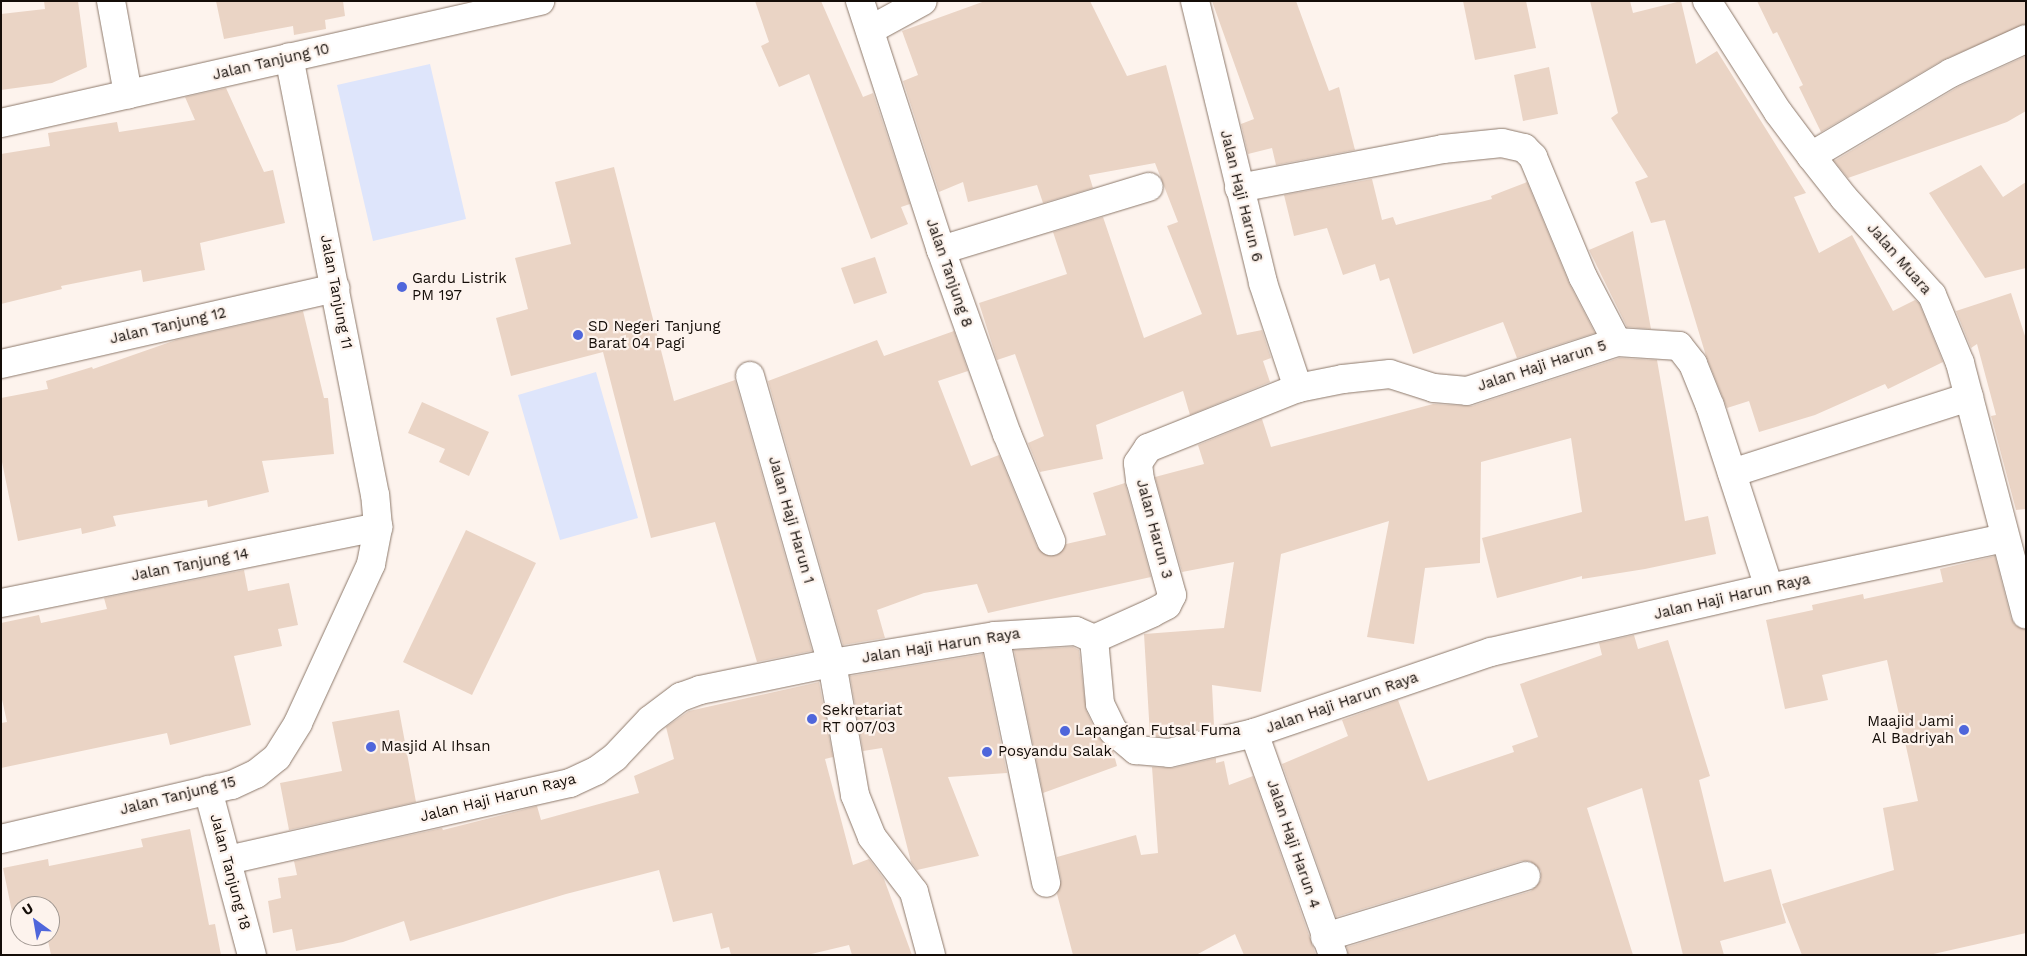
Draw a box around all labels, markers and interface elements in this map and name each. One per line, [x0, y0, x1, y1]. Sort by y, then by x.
street label: Jalan Tanjung 10 [210, 40, 332, 84]
street label: Jalan Haji Harun 6 [1216, 128, 1266, 264]
street label: Jalan Tanjung 8 [922, 216, 976, 330]
street label: Jalan Muara [1863, 220, 1935, 298]
street label: Jalan Tanjung 11 [316, 233, 356, 351]
place label: Gardu Listrik PM 197 [412, 269, 507, 304]
marker: Gardu Listrik PM 197 [396, 281, 408, 293]
street label: Jalan Tanjung 12 [108, 304, 228, 348]
place label: SD Negeri Tanjung Barat 04 Pagi [588, 317, 721, 352]
marker: SD Negeri Tanjung Barat 04 Pagi [572, 329, 584, 341]
street label: Jalan Haji Harun 5 [1475, 337, 1609, 395]
street label: Jalan Haji Harun 1 [764, 454, 818, 586]
street label: Jalan Harun 3 [1132, 477, 1176, 581]
street label: Jalan Tanjung 14 [129, 545, 251, 585]
street label: Jalan Haji Harun Raya [1652, 570, 1812, 624]
street label: Jalan Haji Harun Raya [861, 625, 1021, 667]
street label: Jalan Haji Harun Raya [1263, 668, 1421, 738]
place label: Sekretariat RT 007/03 [822, 701, 902, 736]
place label: Maajid Jami Al Badriyah [1867, 712, 1954, 747]
marker: Sekretariat RT 007/03 [806, 713, 818, 725]
place label: Lapangan Futsal Fuma [1075, 722, 1241, 740]
marker: Maajid Jami Al Badriyah [1958, 724, 1970, 736]
marker: Lapangan Futsal Fuma [1059, 725, 1071, 737]
place label: Masjid Al Ihsan [381, 738, 492, 756]
marker: Masjid Al Ihsan [365, 741, 377, 753]
place label: Posyandu Salak [998, 743, 1112, 761]
marker: Posyandu Salak [980, 745, 994, 759]
street label: Jalan Haji Harun Raya [418, 770, 578, 826]
street label: Jalan Tanjung 15 [118, 773, 238, 819]
street label: Jalan Haji Harun 4 [1263, 777, 1323, 911]
street label: Jalan Tanjung 18 [206, 812, 254, 932]
north arrow [10, 896, 60, 946]
text: U [19, 900, 36, 919]

